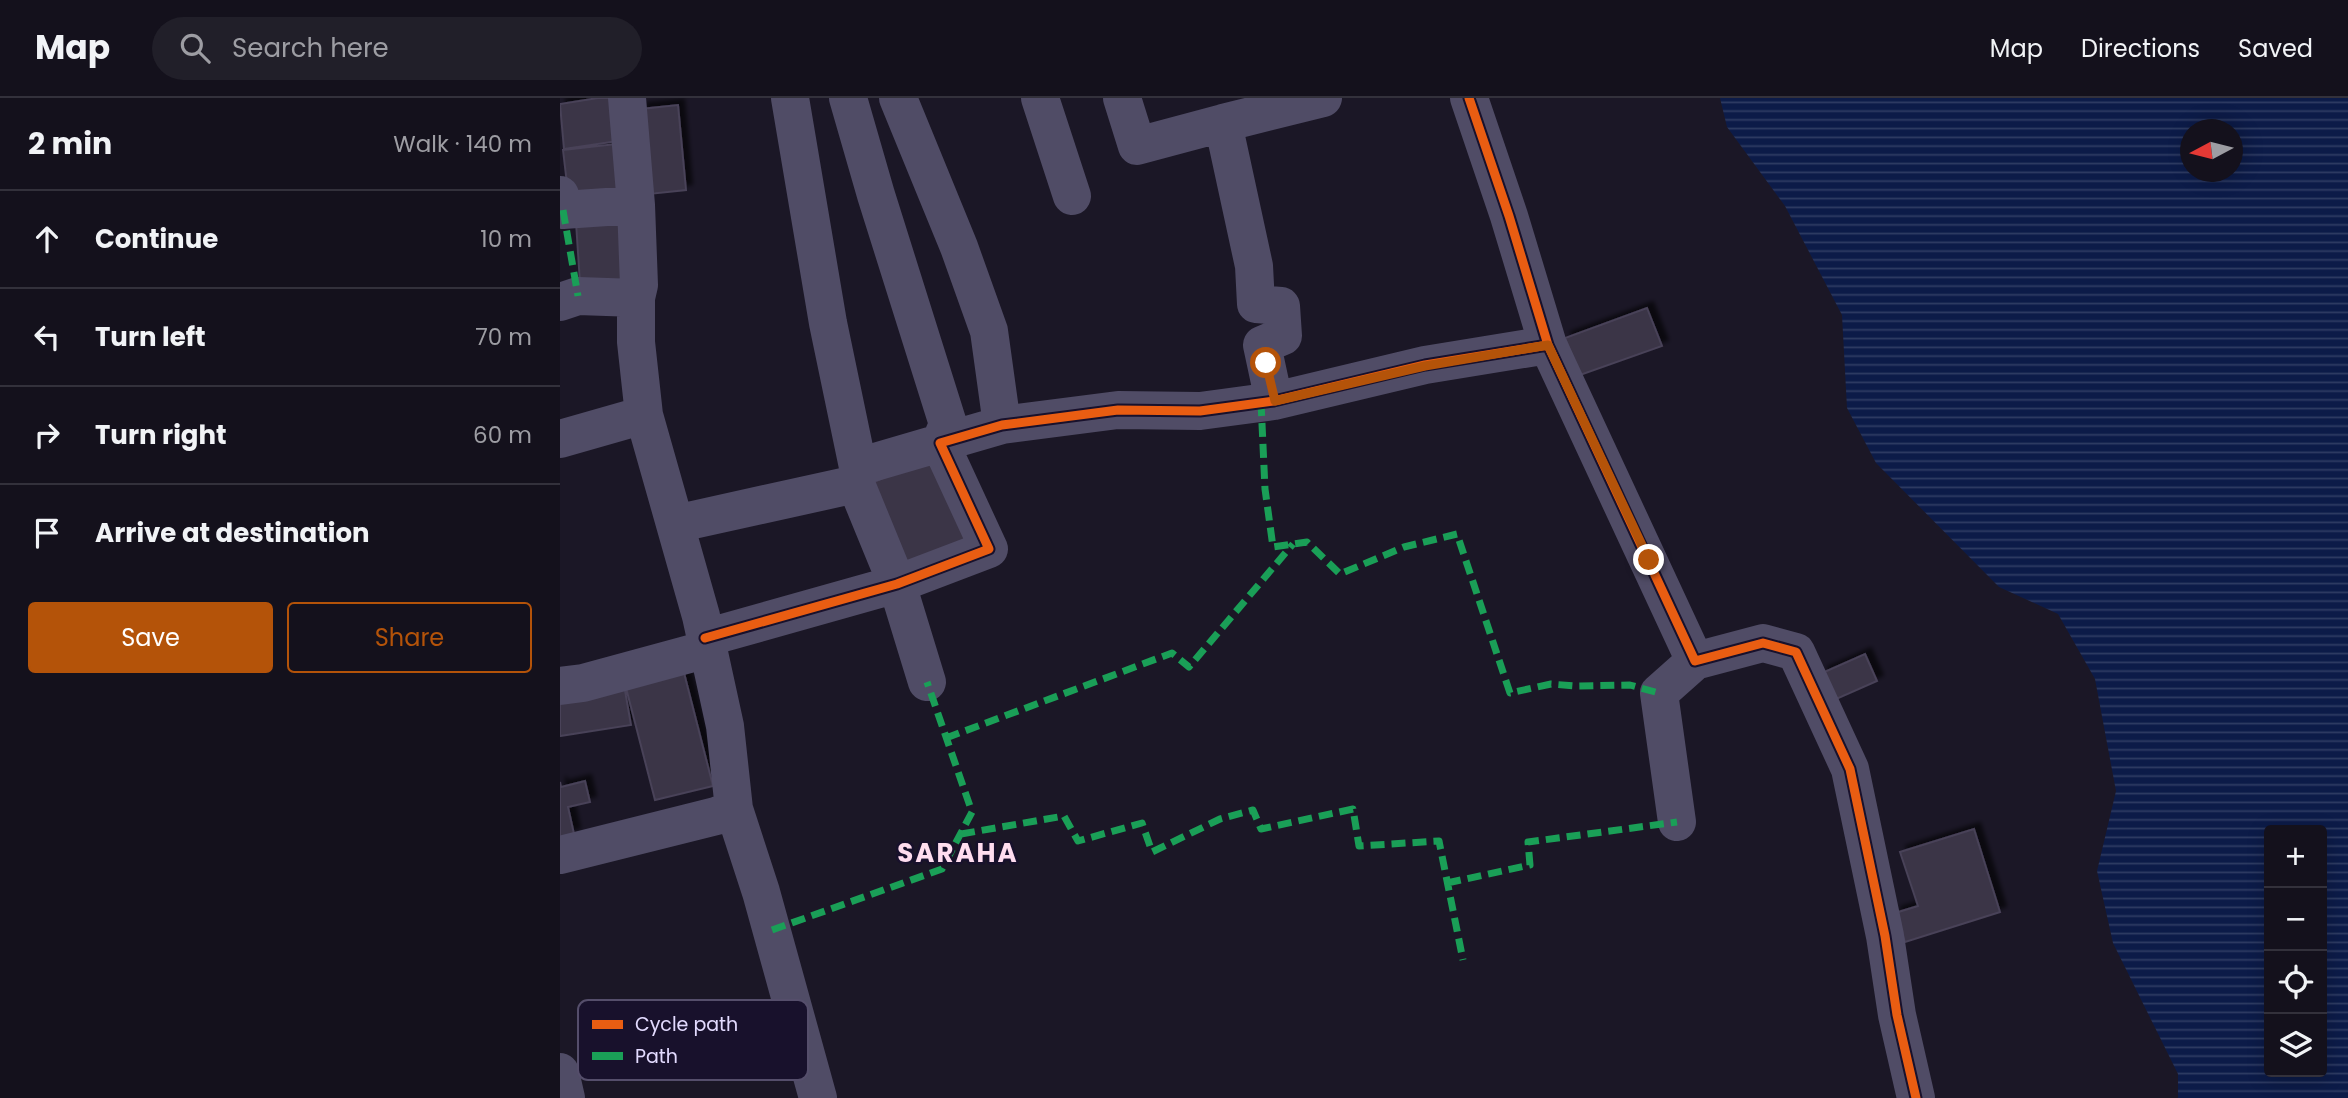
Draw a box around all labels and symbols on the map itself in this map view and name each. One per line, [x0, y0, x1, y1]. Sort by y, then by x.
north arrow [2180, 119, 2243, 182]
route start [1250, 347, 1281, 378]
route end [1633, 544, 1664, 575]
district label: SARAHA [897, 835, 1019, 871]
legend [578, 1000, 808, 1080]
text: Cycle path [635, 1011, 738, 1038]
text: Path [635, 1043, 678, 1070]

